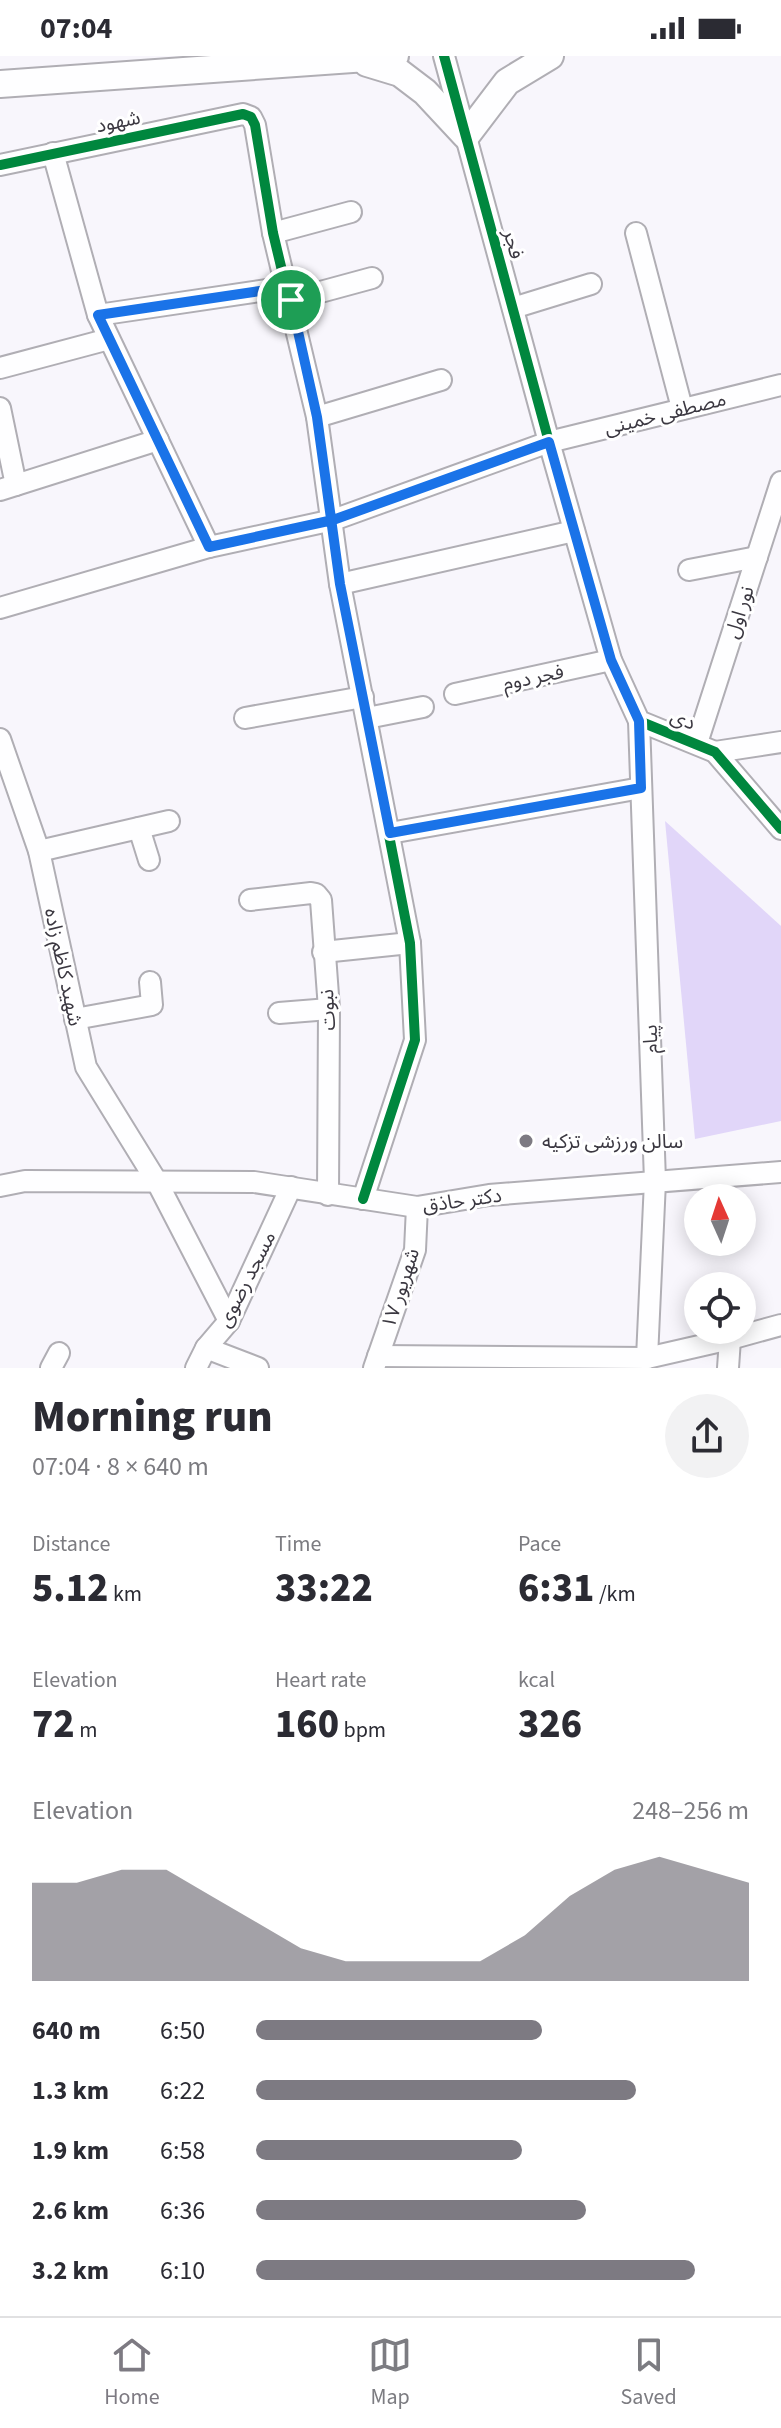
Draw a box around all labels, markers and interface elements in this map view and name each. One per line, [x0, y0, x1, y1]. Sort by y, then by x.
text: 07:04 [40, 7, 112, 50]
street label: شهود [93, 104, 143, 140]
street label: فجر [495, 225, 530, 262]
pin [257, 266, 325, 334]
icon: arrive [269, 278, 313, 322]
street label: مصطفی خمینی [601, 385, 729, 443]
street label: نور اول [718, 582, 762, 642]
street label: فجر دوم [500, 658, 566, 698]
street label: دی [666, 702, 699, 737]
street label: شهید کاظم زاده [37, 906, 89, 1029]
street label: نبوت [313, 988, 343, 1031]
street label: پیام [637, 1024, 665, 1054]
place label: سالن ورزشی تزکیه [542, 1128, 683, 1156]
marker: سالن ورزشی تزکیه [517, 1132, 535, 1150]
street label: دکتر حاذق [421, 1182, 504, 1220]
north arrow [684, 1184, 756, 1256]
map controls [684, 1184, 756, 1344]
street label: مسجد رضوی [211, 1227, 283, 1332]
street label: ۱۷ شهریور [375, 1245, 427, 1332]
button: locate [684, 1272, 756, 1344]
text: Morning run [32, 1386, 273, 1449]
button: share [665, 1394, 749, 1478]
text: 07:04 · 8 × 640 m [32, 1448, 209, 1485]
text: Distance [32, 1528, 110, 1560]
text: Time [275, 1528, 321, 1560]
text: Pace [518, 1528, 561, 1560]
text: 5.12 [32, 1560, 108, 1617]
text: 33:22 [275, 1560, 373, 1617]
text: 6:31 [518, 1560, 594, 1617]
text: km [108, 1578, 142, 1610]
text: /km [594, 1578, 636, 1610]
text: Elevation [32, 1664, 118, 1696]
text: Heart rate [275, 1664, 366, 1696]
text: kcal [518, 1664, 555, 1696]
text: 72 [32, 1696, 75, 1753]
text: 160 [275, 1696, 339, 1753]
text: 326 [518, 1696, 582, 1753]
text: m [75, 1714, 97, 1746]
text: bpm [339, 1714, 386, 1746]
text: Elevation [32, 1792, 133, 1829]
text: 248–256 m [632, 1792, 749, 1829]
text: 640 m [32, 2012, 101, 2049]
text: 6:50 [160, 2012, 205, 2049]
text: 1.3 km [32, 2072, 109, 2109]
text: 6:22 [160, 2072, 205, 2109]
text: 1.9 km [32, 2132, 109, 2169]
text: 6:58 [160, 2132, 205, 2169]
text: 2.6 km [32, 2192, 109, 2229]
text: 6:36 [160, 2192, 205, 2229]
text: 3.2 km [32, 2252, 109, 2289]
text: 6:10 [160, 2252, 205, 2289]
tab: Home [104, 2333, 160, 2413]
tab: Map [368, 2333, 412, 2413]
tab: Saved [621, 2333, 677, 2413]

